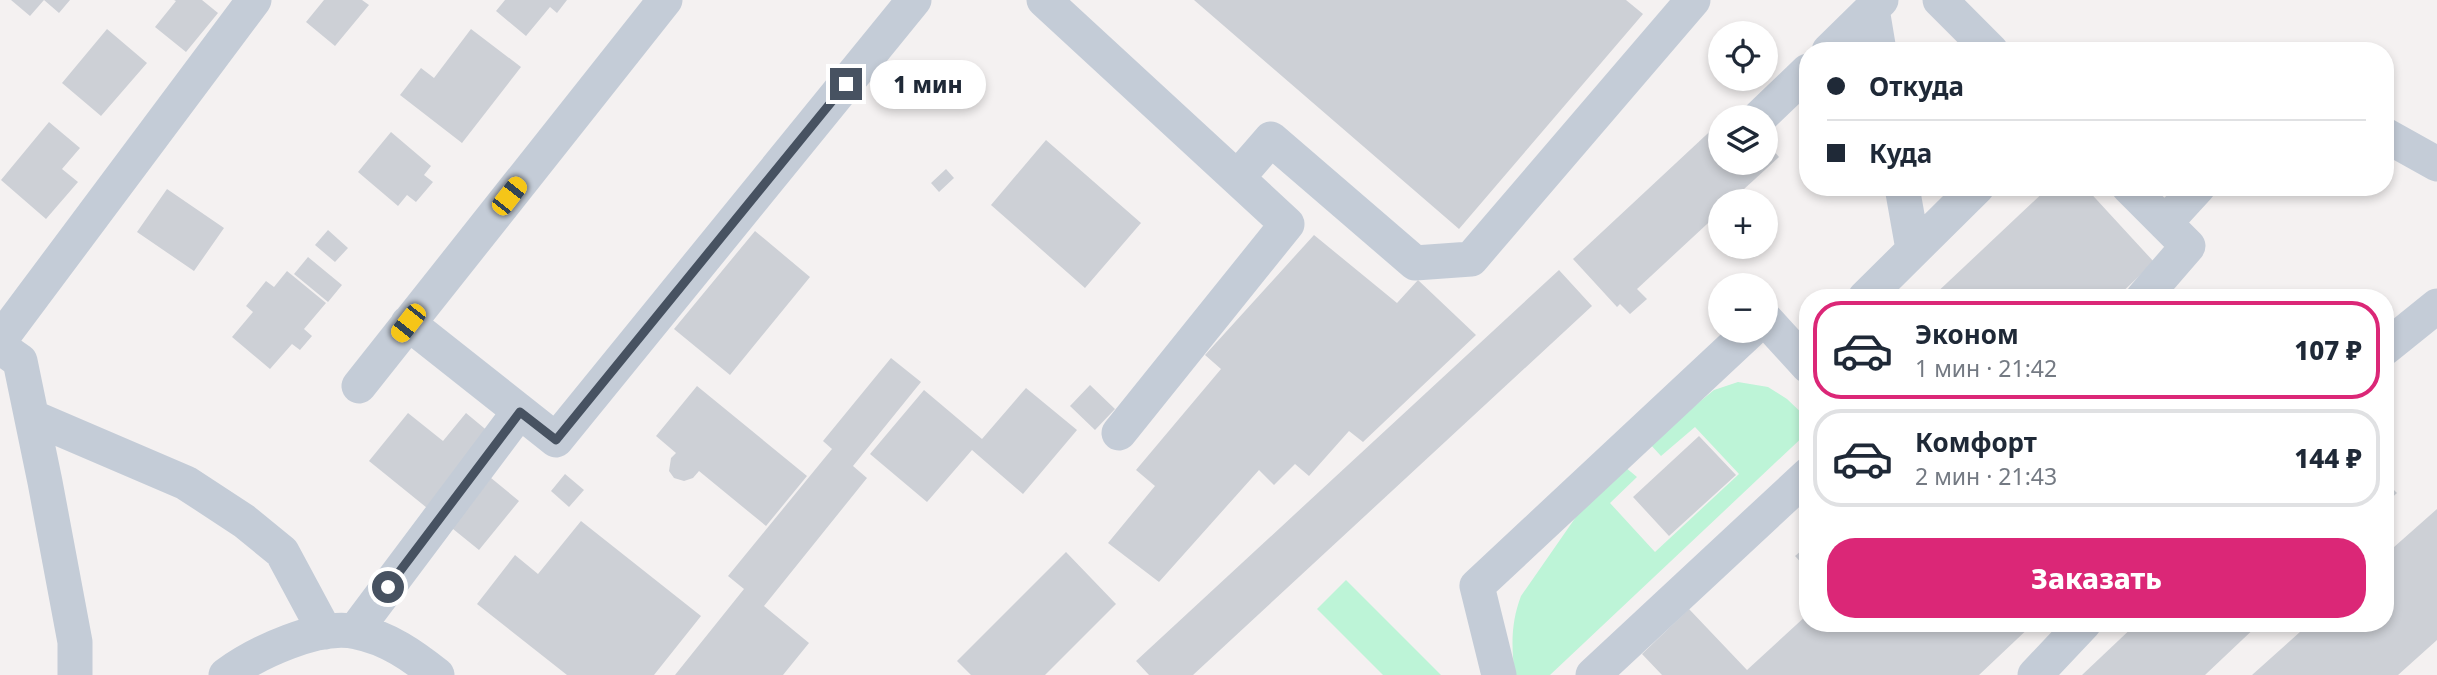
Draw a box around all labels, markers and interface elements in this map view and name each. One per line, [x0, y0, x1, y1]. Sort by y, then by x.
map controls [1708, 21, 1778, 343]
button: locate [1708, 21, 1778, 91]
callout: 1 мин [870, 60, 986, 108]
route end [830, 68, 862, 100]
text: 1 мин [893, 68, 963, 100]
text: Откуда [1869, 68, 1964, 104]
button: layers [1708, 105, 1778, 175]
text: Куда [1869, 135, 1932, 171]
car [488, 173, 531, 219]
button: + [1708, 189, 1778, 259]
button: − [1708, 273, 1778, 343]
car [387, 300, 430, 346]
text: Эконом [1915, 316, 2019, 352]
icon: car [1831, 319, 1894, 382]
text: 107 ₽ [2294, 332, 2362, 368]
text: 1 мин · 21:42 [1915, 352, 2057, 384]
text: Комфорт [1915, 424, 2037, 460]
icon: car [1831, 427, 1894, 490]
text: 144 ₽ [2294, 440, 2362, 476]
text: 2 мин · 21:43 [1915, 460, 2057, 492]
button: Заказать [1827, 538, 2366, 618]
route start [372, 571, 404, 603]

